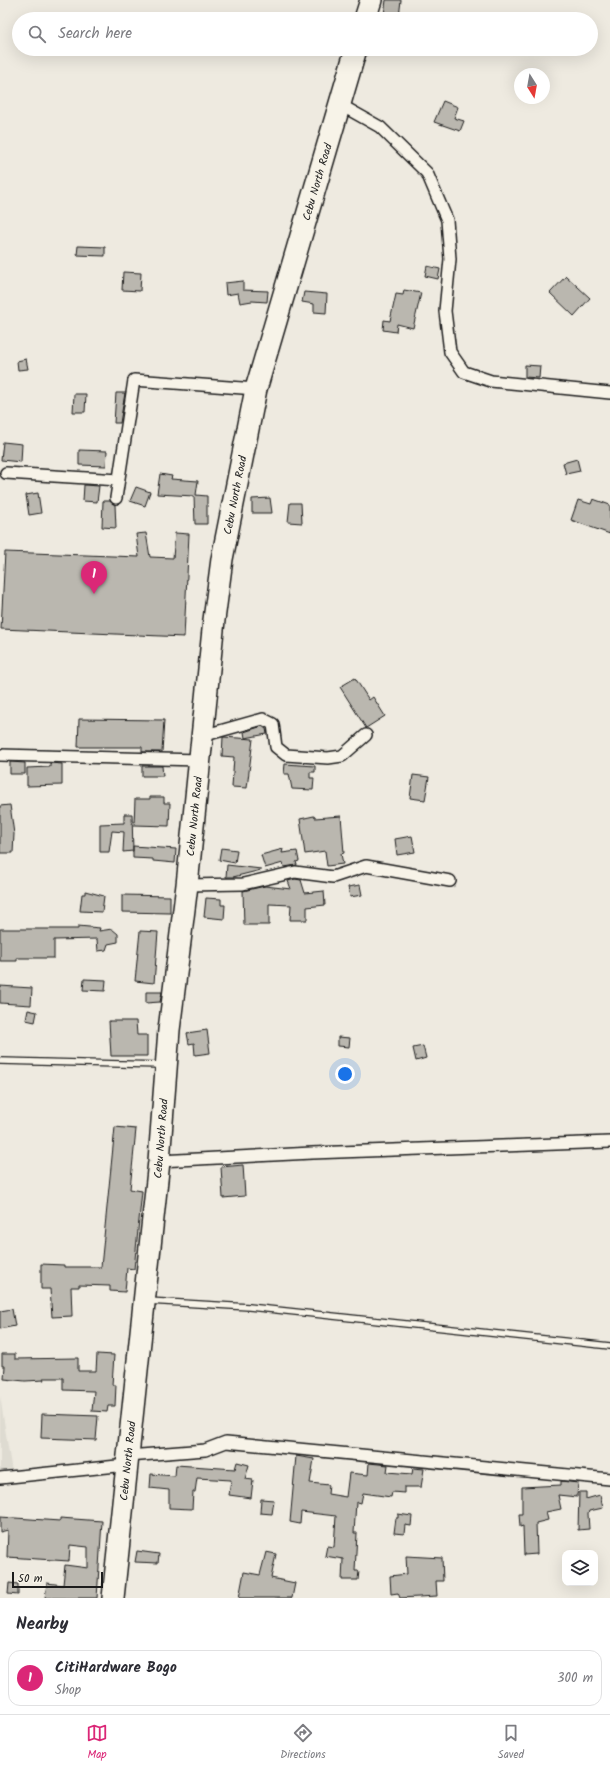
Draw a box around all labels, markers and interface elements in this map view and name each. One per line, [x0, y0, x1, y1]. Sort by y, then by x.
search box [12, 12, 598, 56]
text: Search here [58, 22, 132, 46]
icon: search [26, 23, 48, 45]
north arrow [514, 68, 550, 104]
street label: Cebu North Road [298, 141, 338, 223]
street label: Cebu North Road [219, 454, 253, 536]
pin: 1 [81, 561, 107, 594]
street label: Cebu North Road [182, 775, 208, 857]
your location [335, 1064, 355, 1084]
street label: Cebu North Road [149, 1098, 174, 1179]
street label: Cebu North Road [115, 1420, 142, 1501]
map controls [562, 1550, 598, 1586]
button: layers [562, 1550, 598, 1586]
scale bar [12, 1570, 103, 1589]
text: 50 m [18, 1570, 43, 1588]
text: Nearby [16, 1611, 68, 1638]
text: CitiHardware Bogo [55, 1656, 177, 1680]
text: 1 [28, 1668, 32, 1689]
text: 300 m [557, 1668, 593, 1689]
text: Shop [55, 1680, 81, 1701]
tab: Map [86, 1722, 108, 1764]
tab: Directions [280, 1722, 326, 1764]
tab: Saved [498, 1722, 524, 1764]

